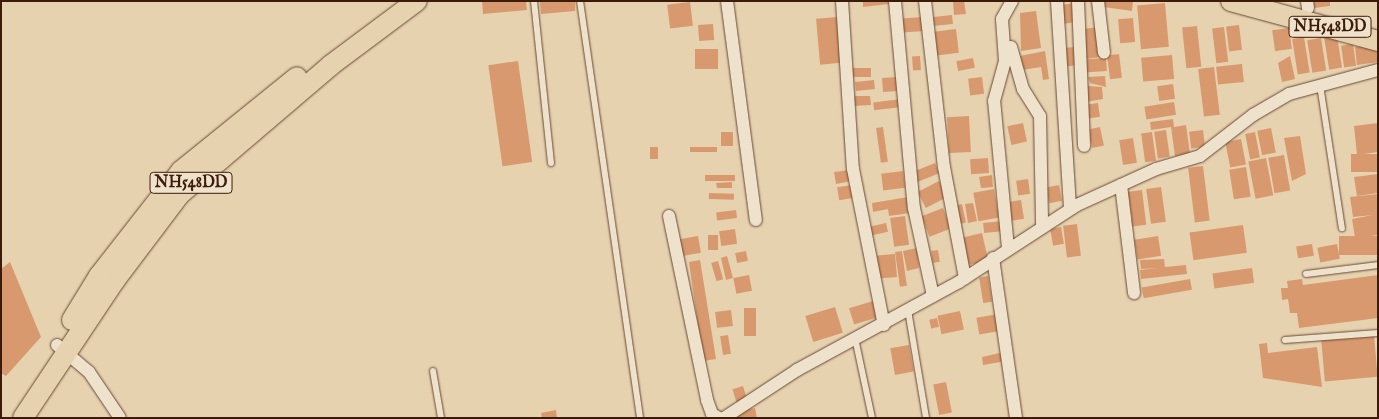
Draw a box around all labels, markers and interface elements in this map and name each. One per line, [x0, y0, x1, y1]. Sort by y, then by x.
road number: NH548DD [1288, 14, 1372, 41]
road number: NH548DD [148, 170, 234, 197]

